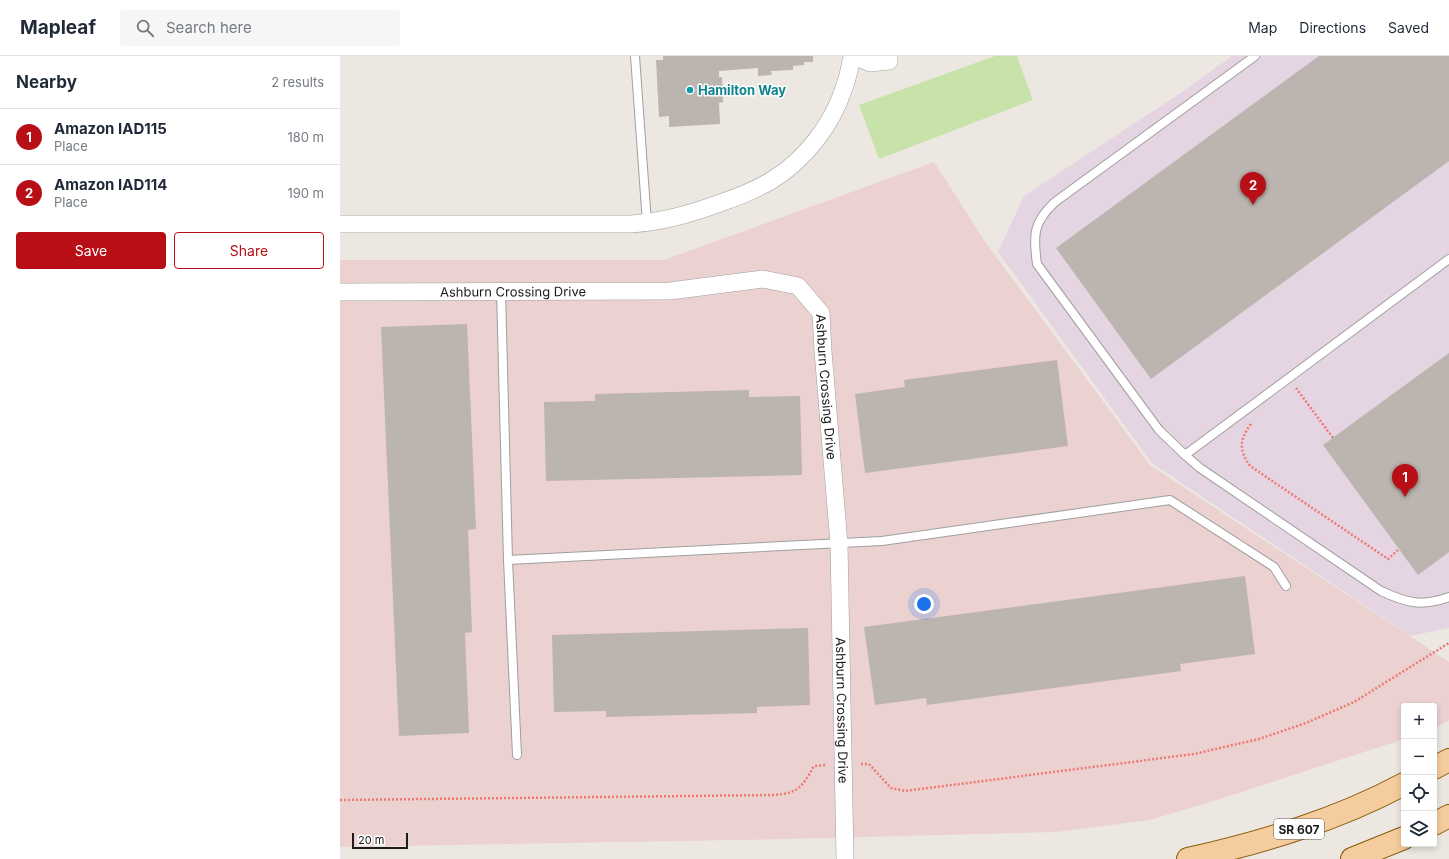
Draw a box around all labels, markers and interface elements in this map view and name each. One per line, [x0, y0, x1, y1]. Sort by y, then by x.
search box [120, 10, 400, 46]
text: Mapleaf [20, 16, 96, 39]
icon: search [134, 17, 156, 39]
text: Search here [166, 18, 252, 37]
text: Map [1248, 19, 1277, 36]
text: Directions [1299, 19, 1366, 36]
text: Saved [1388, 19, 1429, 36]
text: Nearby [16, 72, 77, 92]
text: 2 results [271, 74, 324, 90]
place label: Hamilton Way [698, 82, 786, 98]
marker: Hamilton Way [685, 85, 695, 95]
text: Amazon IAD115 [54, 119, 167, 138]
text: 1 [26, 129, 32, 145]
text: 180 m [287, 129, 324, 145]
text: Place [54, 138, 88, 154]
pin: 2 [1240, 172, 1266, 205]
text: Amazon IAD114 [54, 175, 167, 194]
text: 2 [25, 185, 33, 201]
text: 190 m [287, 185, 324, 201]
text: Place [54, 194, 88, 210]
button: Save [16, 232, 166, 269]
button: Share [174, 232, 324, 269]
street label: Ashburn Crossing Drive [440, 283, 586, 300]
street label: Ashburn Crossing Drive [813, 314, 840, 460]
pin: 1 [1392, 464, 1418, 497]
your location [914, 594, 934, 614]
street label: Ashburn Crossing Drive [833, 637, 852, 784]
map controls [1401, 703, 1437, 847]
button: + [1401, 703, 1437, 739]
button: − [1401, 739, 1437, 775]
button: locate [1401, 775, 1437, 811]
button: layers [1401, 811, 1437, 847]
road number: SR 607 [1274, 819, 1324, 839]
scale bar [352, 831, 408, 850]
text: 20 m [358, 833, 384, 847]

